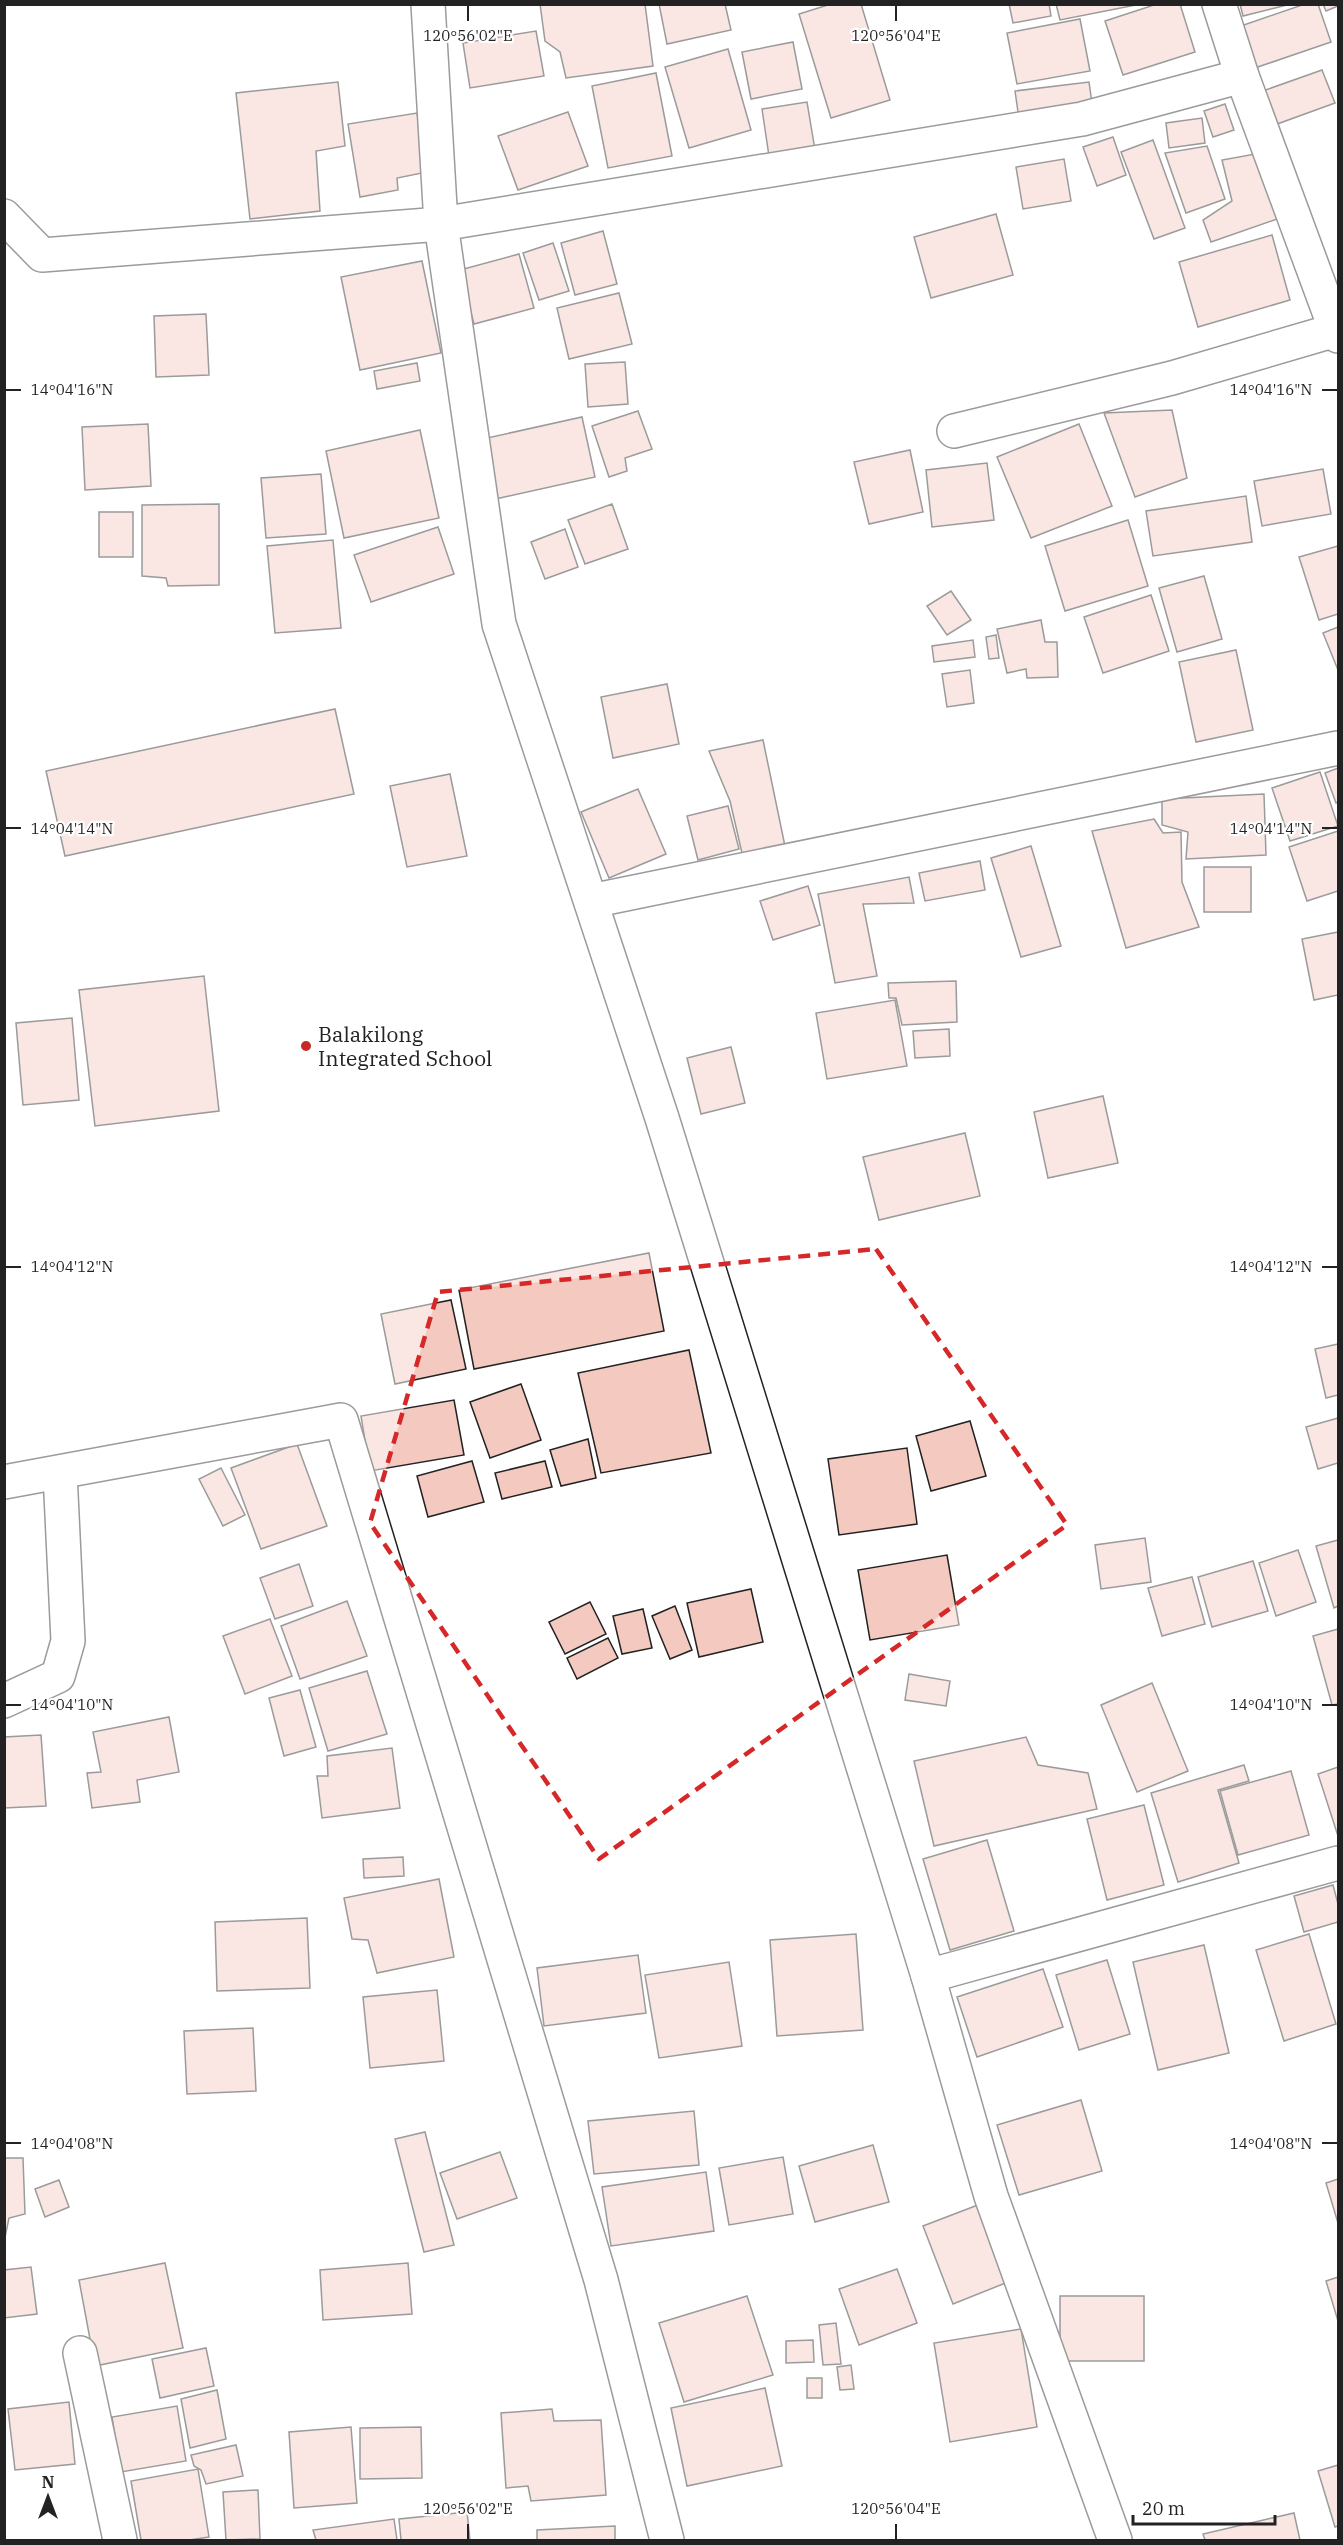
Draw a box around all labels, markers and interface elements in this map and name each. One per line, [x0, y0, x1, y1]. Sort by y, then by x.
text: 120°56'02"E [423, 26, 513, 45]
text: 120°56'04"E [851, 26, 941, 45]
text: 14°04'16"N [31, 380, 113, 399]
text: 14°04'16"N [1230, 380, 1312, 399]
text: 14°04'14"N [31, 819, 113, 838]
text: 14°04'14"N [1230, 819, 1312, 838]
place label: Balakilong Integrated School [318, 1020, 492, 1072]
marker: Balakilong Integrated School [299, 1039, 313, 1053]
text: 14°04'12"N [31, 1257, 113, 1276]
text: 14°04'12"N [1230, 1257, 1312, 1276]
text: 14°04'10"N [31, 1695, 113, 1714]
text: 14°04'10"N [1230, 1695, 1312, 1714]
text: 14°04'08"N [31, 2134, 113, 2153]
text: 14°04'08"N [1230, 2134, 1312, 2153]
north arrow [18, 2467, 78, 2527]
text: N [42, 2472, 54, 2492]
scale bar [1133, 2488, 1276, 2526]
text: 20 m [1142, 2497, 1185, 2520]
text: 120°56'02"E [423, 2499, 513, 2518]
text: 120°56'04"E [851, 2499, 941, 2518]

